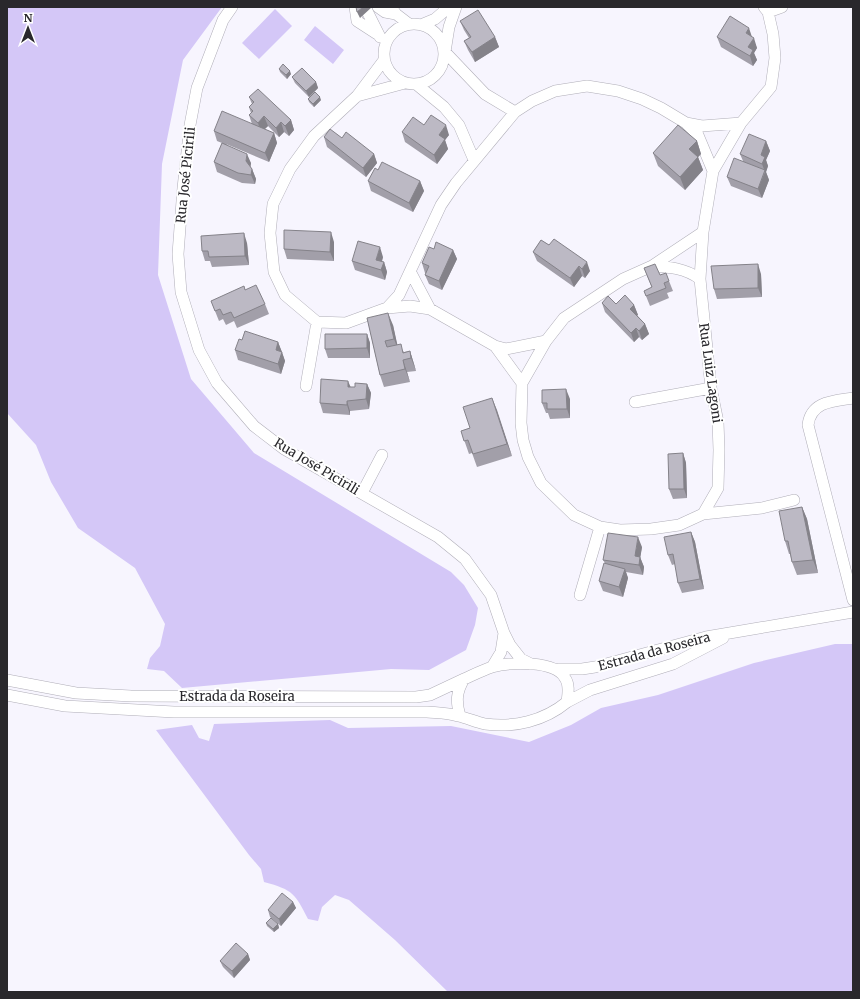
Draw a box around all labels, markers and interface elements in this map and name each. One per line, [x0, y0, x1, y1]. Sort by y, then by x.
north arrow [8, 8, 48, 48]
text: N [24, 11, 33, 25]
street label: Rua José Picirili [172, 126, 199, 224]
street label: Rua Luiz Lagoni [695, 322, 726, 424]
street label: Rua José Picirili [271, 434, 363, 499]
street label: Estrada da Roseira [596, 628, 712, 675]
street label: Estrada da Roseira [179, 688, 295, 705]

